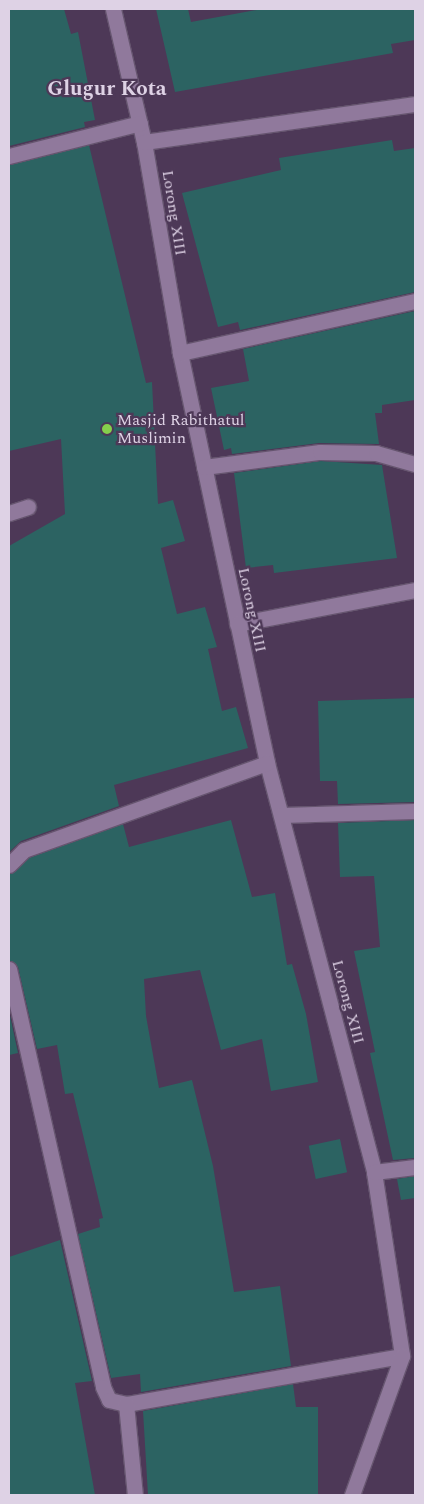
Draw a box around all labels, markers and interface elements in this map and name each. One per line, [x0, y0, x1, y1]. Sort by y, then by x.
district label: Glugur Kota [47, 76, 167, 102]
street label: Lorong XIII [158, 169, 190, 257]
place label: Masjid Rabithatul Muslimin [117, 410, 245, 448]
marker: Masjid Rabithatul Muslimin [101, 423, 113, 435]
street label: Lorong XIII [234, 566, 270, 654]
street label: Lorong XIII [328, 958, 368, 1046]

